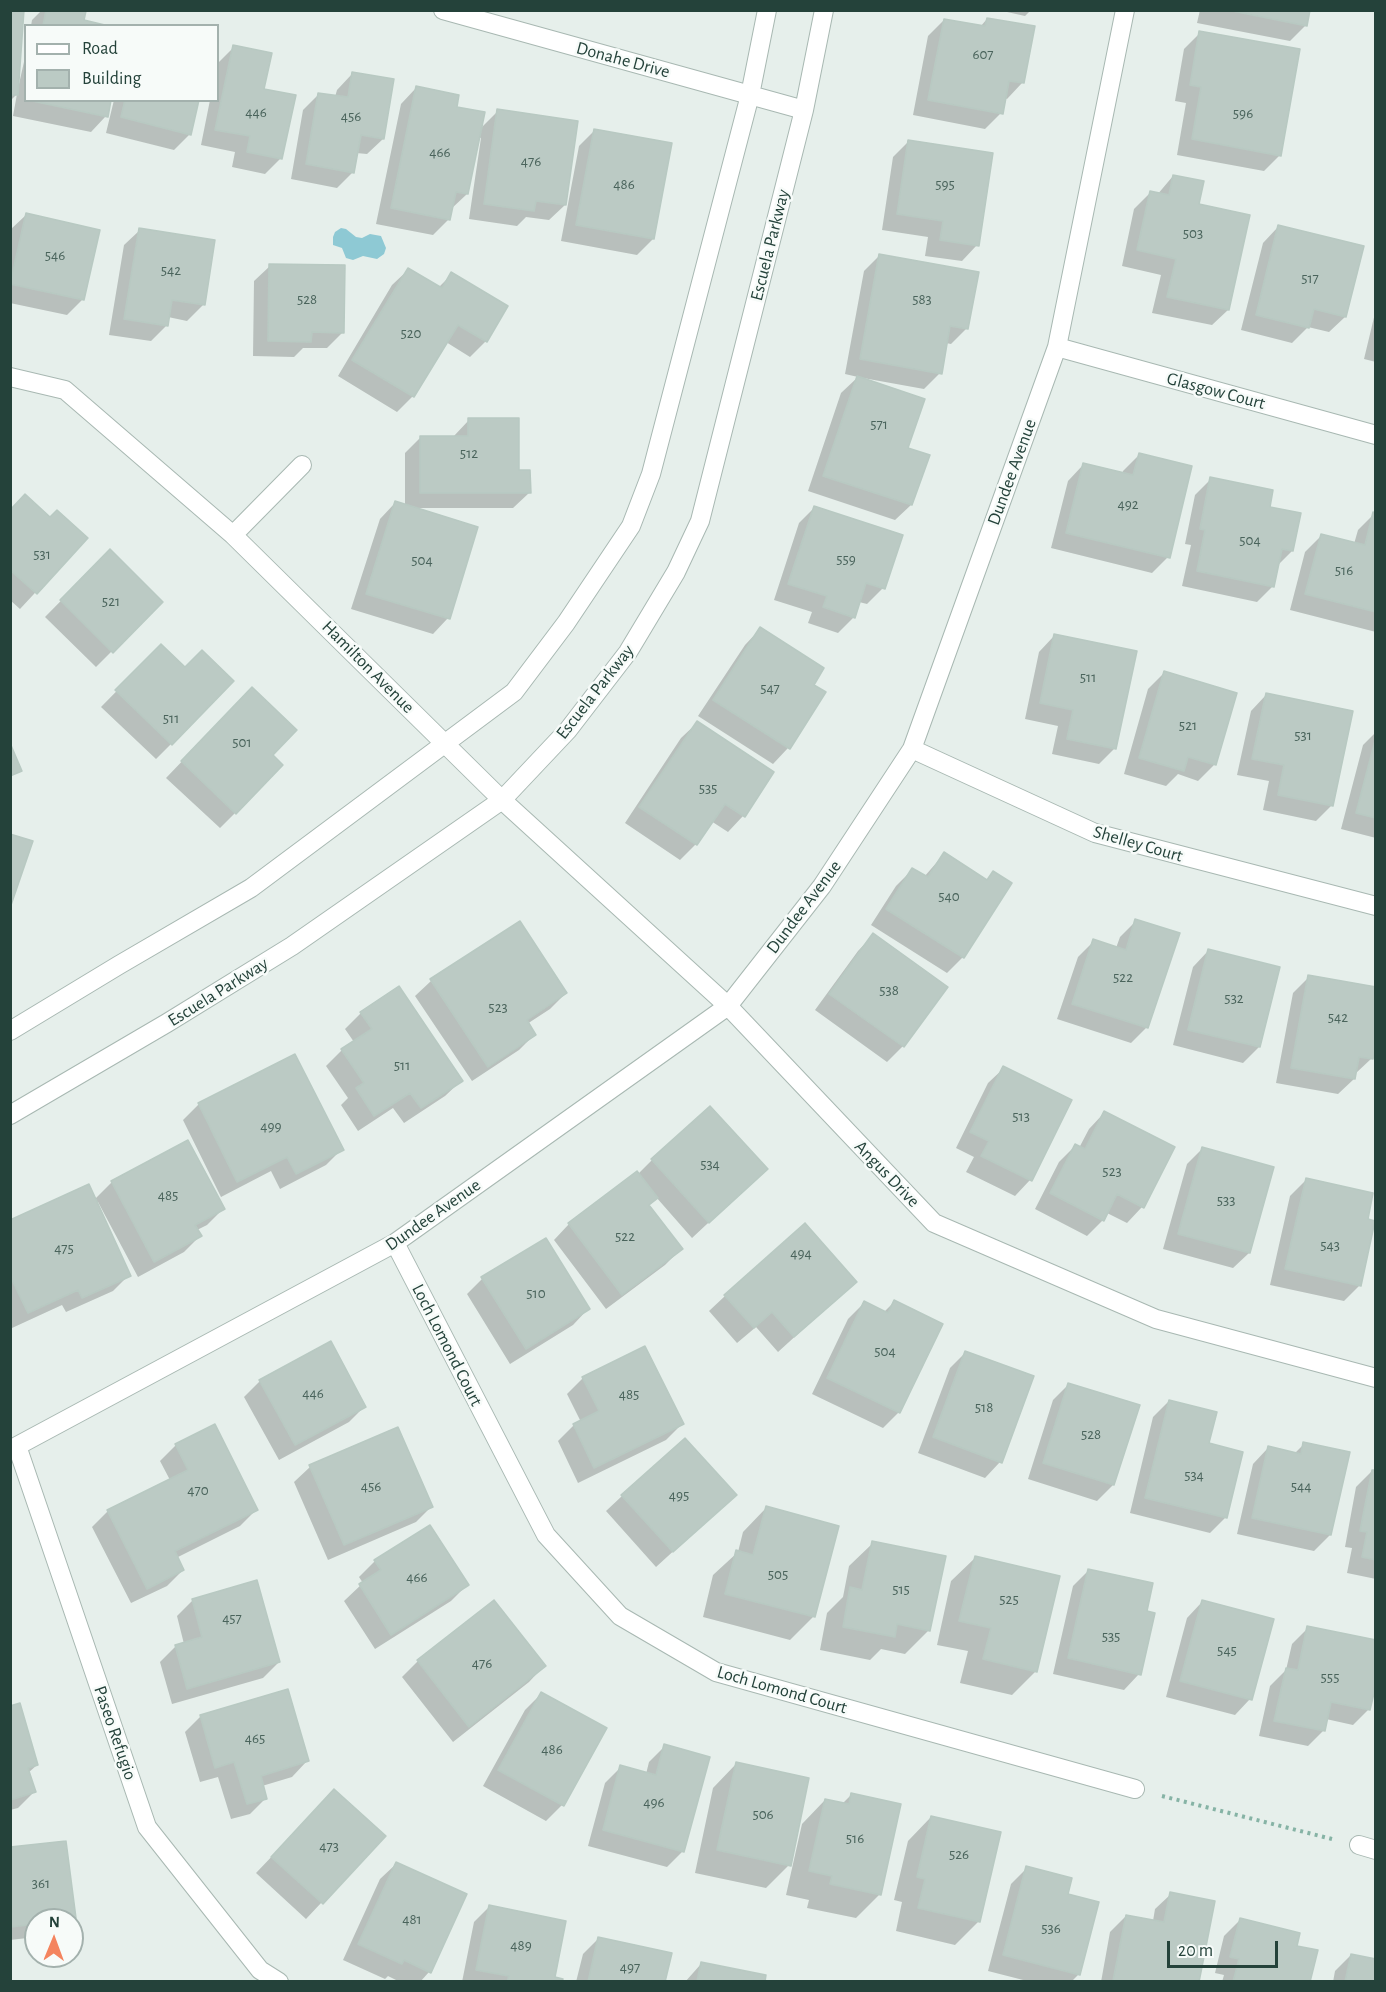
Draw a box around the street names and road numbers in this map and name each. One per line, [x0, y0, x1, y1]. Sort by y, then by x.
street label: Donahe Drive [574, 37, 672, 83]
street label: Escuela Parkway [746, 187, 794, 303]
street label: Glasgow Court [1164, 368, 1268, 414]
street label: Dundee Avenue [983, 416, 1041, 528]
street label: Hamilton Avenue [317, 616, 419, 718]
street label: Escuela Parkway [551, 640, 639, 744]
street label: Shelley Court [1091, 821, 1185, 867]
street label: Dundee Avenue [762, 856, 846, 958]
street label: Escuela Parkway [164, 953, 272, 1031]
street label: Angus Drive [850, 1136, 924, 1212]
street label: Dundee Avenue [381, 1174, 485, 1256]
street label: Loch Lomond Court [407, 1280, 487, 1410]
street label: Loch Lomond Court [714, 1661, 850, 1719]
street label: Paseo Refugio [89, 1683, 141, 1783]

